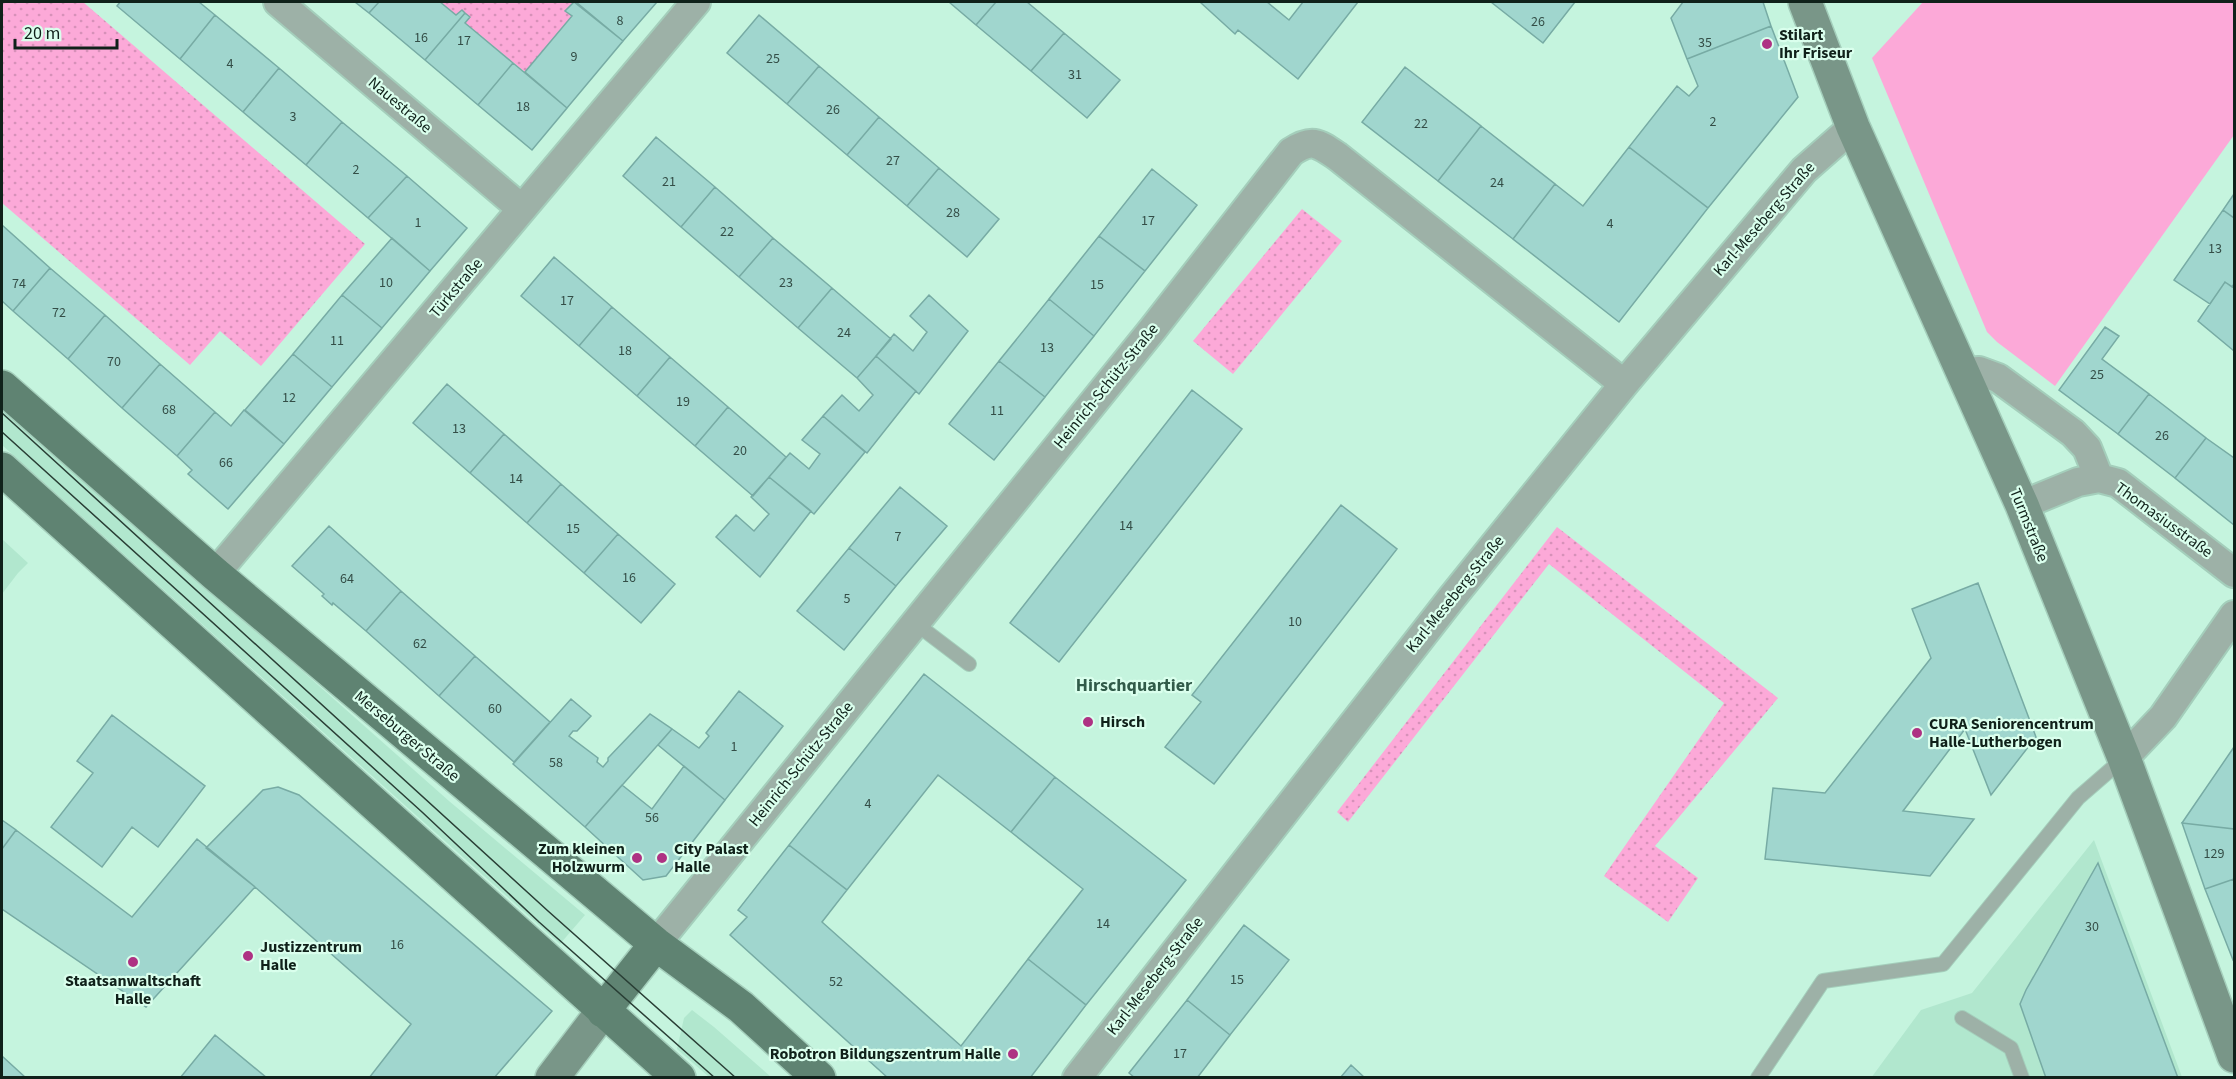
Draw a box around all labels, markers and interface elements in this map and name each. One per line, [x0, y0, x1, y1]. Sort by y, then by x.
house number: 8 [617, 11, 624, 31]
scale bar [15, 12, 117, 50]
house number: 26 [1531, 12, 1545, 32]
text: 20 m [24, 21, 60, 46]
place label: Stilart Ihr Friseur [1779, 24, 1853, 64]
house number: 16 [414, 28, 428, 48]
house number: 17 [457, 31, 471, 51]
house number: 35 [1698, 33, 1712, 53]
marker: Stilart Ihr Friseur [1760, 37, 1774, 51]
house number: 9 [571, 47, 578, 67]
house number: 25 [766, 49, 780, 69]
house number: 4 [227, 54, 234, 74]
house number: 31 [1068, 65, 1082, 85]
street label: Nauestraße [363, 72, 437, 138]
house number: 18 [516, 97, 530, 117]
house number: 26 [826, 100, 840, 120]
house number: 3 [290, 107, 297, 127]
house number: 2 [1710, 112, 1717, 132]
house number: 22 [1414, 114, 1428, 134]
house number: 27 [886, 151, 900, 171]
street label: Karl-Meseberg-Straße [1708, 157, 1820, 281]
house number: 2 [353, 160, 360, 180]
house number: 21 [662, 172, 676, 192]
house number: 24 [1490, 173, 1504, 193]
house number: 28 [946, 203, 960, 223]
house number: 17 [1141, 211, 1155, 231]
house number: 1 [415, 213, 422, 233]
house number: 4 [1607, 214, 1614, 234]
house number: 22 [720, 222, 734, 242]
house number: 13 [2208, 239, 2222, 259]
street label: Türkstraße [424, 253, 488, 323]
house number: 10 [379, 273, 393, 293]
house number: 23 [779, 273, 793, 293]
house number: 74 [12, 274, 26, 294]
house number: 15 [1090, 275, 1104, 295]
house number: 17 [560, 291, 574, 311]
house number: 72 [52, 303, 66, 323]
street label: Heinrich-Schütz-Straße [1049, 319, 1163, 453]
house number: 24 [837, 323, 851, 343]
house number: 11 [330, 331, 344, 351]
house number: 13 [1040, 338, 1054, 358]
house number: 18 [618, 341, 632, 361]
house number: 70 [107, 352, 121, 372]
house number: 25 [2090, 365, 2104, 385]
house number: 12 [282, 388, 296, 408]
house number: 19 [676, 392, 690, 412]
house number: 68 [162, 400, 176, 420]
house number: 11 [990, 401, 1004, 421]
house number: 13 [452, 419, 466, 439]
house number: 26 [2155, 426, 2169, 446]
house number: 20 [733, 441, 747, 461]
house number: 66 [219, 453, 233, 473]
house number: 14 [509, 469, 523, 489]
street label: Thomasiusstraße [2111, 477, 2217, 563]
street label: Turmstraße [2004, 485, 2054, 565]
house number: 14 [1119, 516, 1133, 536]
house number: 15 [566, 519, 580, 539]
house number: 7 [895, 527, 902, 547]
street label: Karl-Meseberg-Straße [1401, 531, 1509, 657]
house number: 16 [622, 568, 636, 588]
house number: 64 [340, 569, 354, 589]
house number: 5 [844, 589, 851, 609]
house number: 10 [1288, 612, 1302, 632]
house number: 62 [413, 634, 427, 654]
district label: Hirschquartier [1076, 673, 1193, 698]
street label: Merseburger Straße [350, 685, 464, 787]
street label: Heinrich-Schütz-Straße [744, 697, 858, 831]
house number: 60 [488, 699, 502, 719]
place label: Hirsch [1100, 711, 1145, 733]
place label: CURA Seniorencentrum Halle-Lutherbogen [1929, 713, 2094, 753]
marker: Hirsch [1081, 715, 1095, 729]
marker: CURA Seniorencentrum Halle-Lutherbogen [1910, 726, 1924, 740]
house number: 1 [731, 737, 738, 757]
house number: 58 [549, 753, 563, 773]
house number: 4 [865, 794, 872, 814]
house number: 56 [645, 808, 659, 828]
place label: Zum kleinen Holzwurm [538, 838, 625, 878]
place label: City Palast Halle [674, 838, 749, 878]
house number: 129 [2204, 844, 2224, 864]
marker: Zum kleinen Holzwurm [630, 851, 644, 865]
marker: City Palast Halle [655, 851, 669, 865]
street label: Karl-Meseberg-Straße [1102, 912, 1208, 1040]
house number: 14 [1096, 914, 1110, 934]
house number: 30 [2085, 917, 2099, 937]
house number: 16 [390, 935, 404, 955]
place label: Justizzentrum Halle [260, 936, 362, 976]
marker: Justizzentrum Halle [241, 949, 255, 963]
marker: Staatsanwaltschaft Halle [126, 955, 140, 969]
place label: Staatsanwaltschaft Halle [65, 970, 201, 1010]
house number: 15 [1230, 970, 1244, 990]
house number: 52 [829, 972, 843, 992]
place label: Robotron Bildungszentrum Halle [770, 1043, 1001, 1065]
house number: 17 [1173, 1044, 1187, 1064]
marker: Robotron Bildungszentrum Halle [1006, 1047, 1020, 1061]

